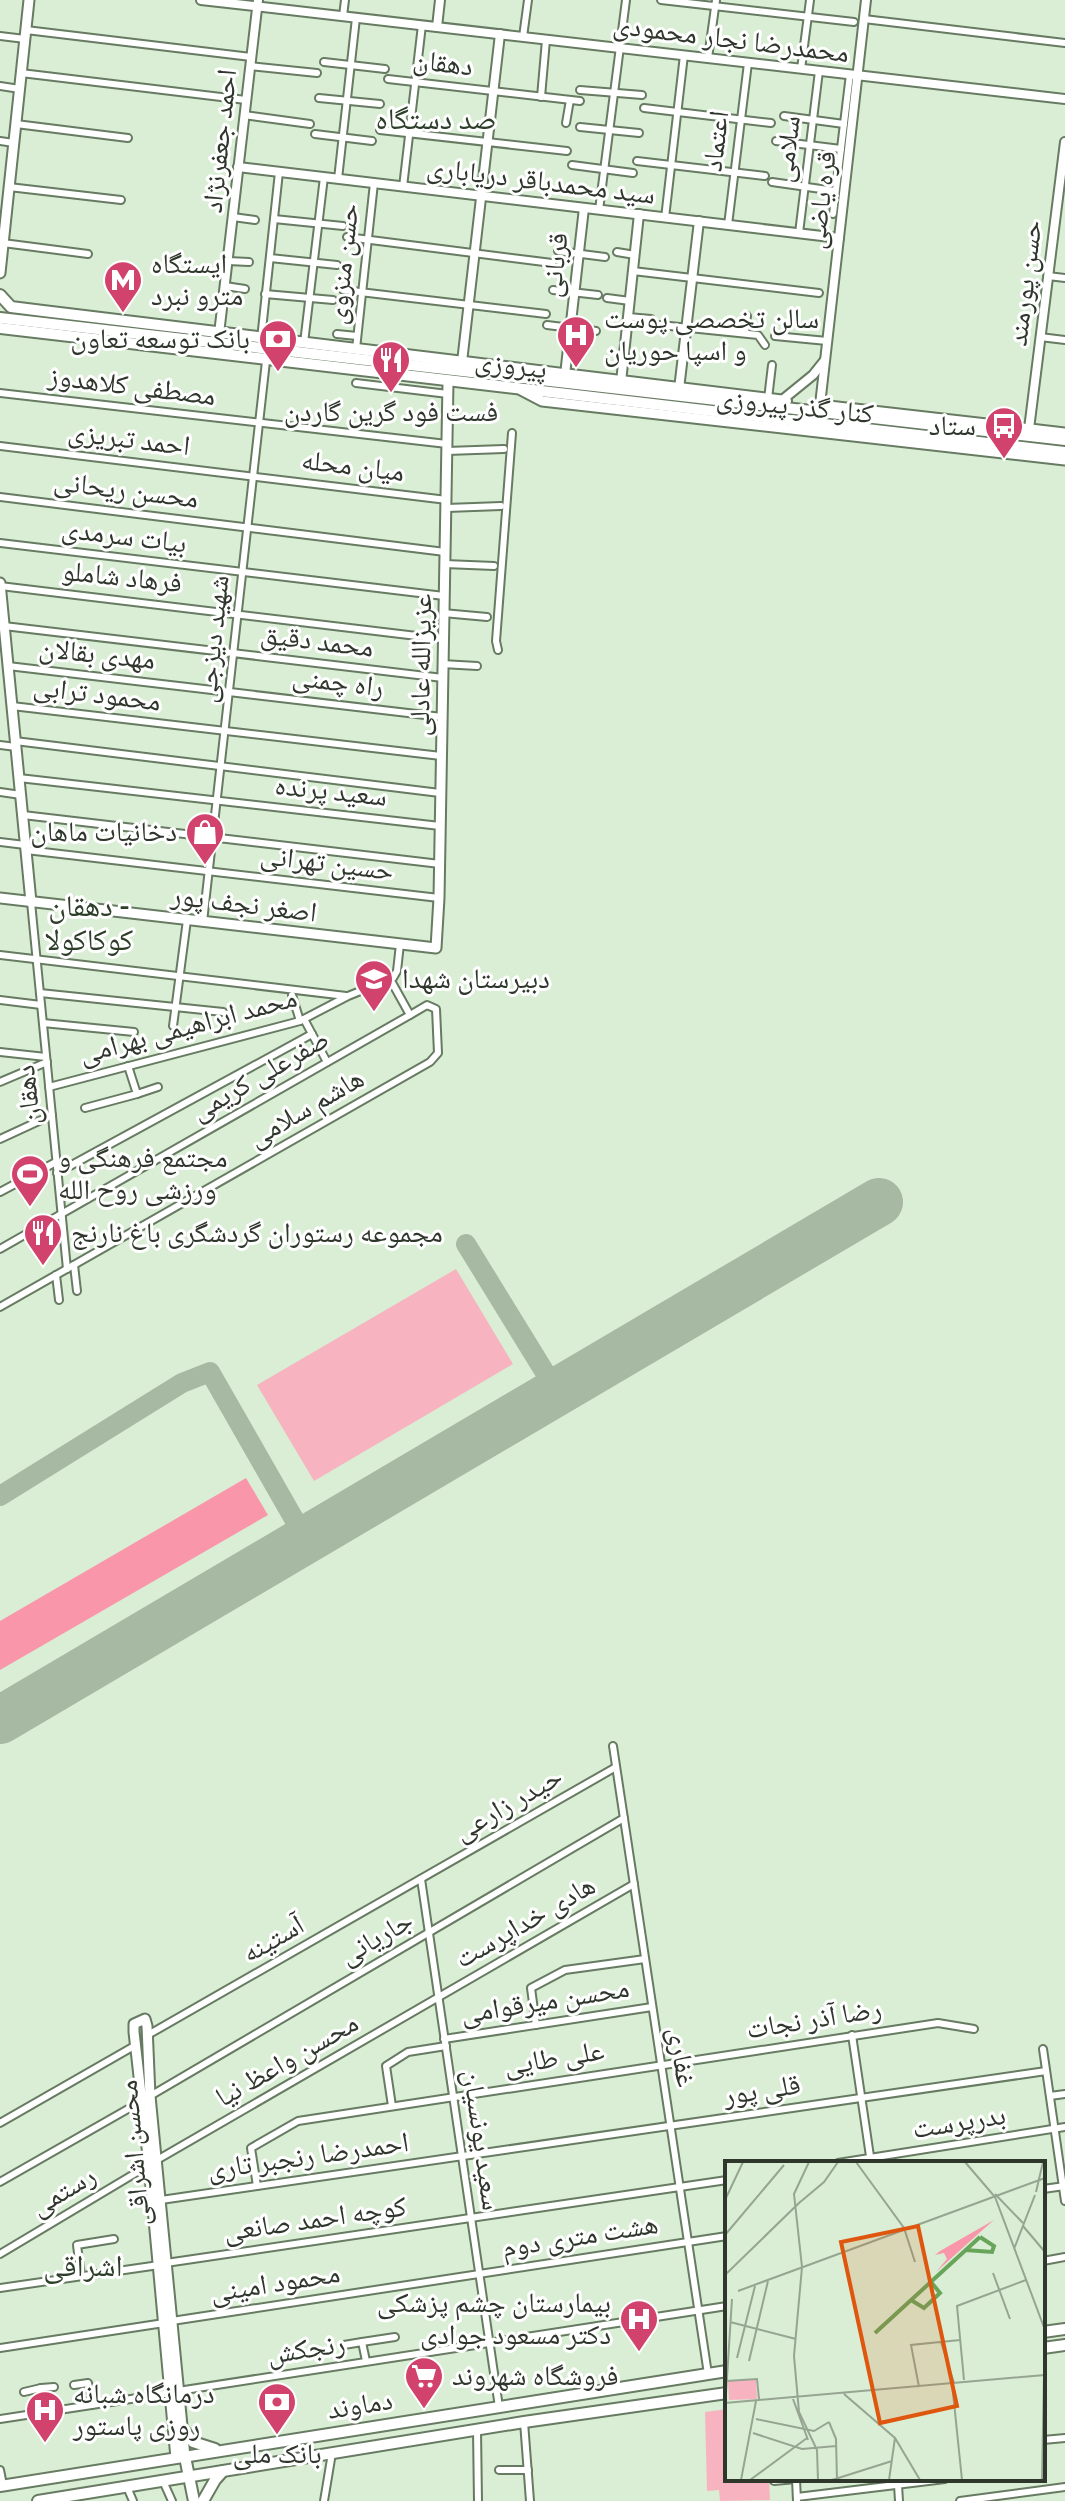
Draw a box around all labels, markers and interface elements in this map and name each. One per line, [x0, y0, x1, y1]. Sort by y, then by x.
street label: محمدرضا نجار محمودی [611, 8, 851, 70]
street label: دهقان [411, 42, 475, 84]
street label: احمد جعفرنژاد [196, 67, 244, 215]
district label: صد دستگاه [376, 101, 496, 138]
street label: اعتماد [695, 109, 737, 173]
street label: سلامی [766, 113, 808, 185]
street label: قره یاضی [798, 149, 844, 251]
street label: سید محمدباقر دریاباری [425, 150, 657, 212]
street label: حسن منزوی [320, 202, 366, 326]
street label: حسن پورمند [1000, 218, 1050, 348]
street label: قربانی [534, 231, 576, 299]
place label: ایستگاه مترو نبرد [151, 247, 243, 313]
metro station icon: ایستگاه مترو نبرد [102, 259, 144, 314]
place label: سالن تخصصی پوست و اسپا حوریان [604, 302, 819, 368]
hospital icon: سالن تخصصی پوست و اسپا حوریان [555, 314, 597, 369]
bank icon: بانک توسعه تعاون [257, 318, 299, 373]
place label: بانک توسعه تعاون [70, 322, 250, 356]
restaurant icon: فست فود گرين گاردن [370, 339, 412, 394]
street label: پیروزی [473, 344, 549, 386]
street label: مصطفی کلاهدوز [45, 359, 218, 413]
street label: کنار گذر پیروزی [715, 381, 876, 431]
place label: فست فود گرين گاردن [284, 395, 498, 429]
bus stop icon: ستاد [983, 405, 1025, 460]
place label: ستاد [929, 409, 976, 443]
street label: احمد تبریزی [66, 415, 192, 463]
street label: میان محله [300, 443, 406, 489]
street label: محسن ریحانی [52, 464, 200, 516]
street label: بیات سرمدی [60, 511, 188, 561]
street label: فرهاد شاملو [60, 554, 184, 600]
street label: شهید دیزجی [189, 573, 237, 705]
street label: عزیزالله عادلی [403, 593, 439, 737]
street label: محمد دقیق [258, 617, 376, 665]
street label: مهدی بقالان [37, 631, 157, 677]
street label: راه چمنی [290, 660, 386, 704]
street label: محمود ترابی [31, 669, 163, 719]
street label: سعید پرنده [273, 768, 389, 814]
shop icon: دخانیات ماهان [184, 811, 226, 866]
place label: دخانیات ماهان [30, 815, 177, 849]
street label: حسین تهرانی [258, 838, 396, 888]
street label: اصغر نجف پور [168, 878, 319, 930]
district label: دهقان - کوکاکولا [45, 888, 133, 959]
school or university icon: دبیرستان شهدا [353, 958, 395, 1013]
place label: دبیرستان شهدا [402, 962, 550, 996]
street label: محمد ابراهیمی بهرامی [75, 981, 301, 1071]
street label: صفرعلی کریمی [185, 1022, 335, 1128]
street label: هاشم سلامی [242, 1061, 371, 1156]
street label: دهقان [8, 1063, 48, 1127]
place label: مجتمع فرهنگی و ورزشی روح الله [58, 1141, 227, 1207]
sports icon: مجتمع فرهنگی و ورزشی روح الله [9, 1153, 51, 1208]
restaurant icon: مجموعه رستوران گردشگری باغ نارنج [22, 1212, 64, 1267]
place label: مجموعه رستوران گردشگری باغ نارنج [71, 1216, 443, 1250]
street label: حیدر زارعی [448, 1759, 568, 1849]
street label: هادی خداپرست [449, 1868, 601, 1976]
street label: جاریانی [333, 1903, 419, 1973]
street label: آستینه [236, 1907, 311, 1970]
street label: محسن میرقوامی [458, 1971, 632, 2031]
street label: رضا آذر نجات [744, 1992, 884, 2046]
street label: محسن واعظ نیا [210, 2005, 364, 2115]
street label: غفاری [661, 2025, 703, 2089]
street label: علی طایی [502, 2033, 606, 2083]
street label: سعید یونسیان [455, 2067, 509, 2213]
street label: قلی پور [720, 2067, 803, 2113]
street label: محسن اشراقی [111, 2079, 157, 2227]
street label: بدرپرست [910, 2098, 1008, 2146]
street label: احمدرضا رنجبر تاری [205, 2125, 411, 2187]
street label: رستمی [24, 2158, 102, 2224]
inset map [725, 2161, 1045, 2481]
street label: کوچه احمد صانعی [221, 2189, 409, 2249]
street label: هشت متری دوم [499, 2207, 661, 2266]
district label: اشراقی [43, 2248, 123, 2285]
street label: محمود امینی [208, 2256, 342, 2310]
place label: بیمارستان چشم پزشکی دکتر مسعود جوادی [377, 2286, 611, 2352]
hospital icon: بیمارستان چشم پزشکی دکتر مسعود جوادی [618, 2298, 660, 2353]
street label: رنجکش [265, 2326, 347, 2372]
supermarket icon: فروشگاه شهروند [403, 2355, 445, 2410]
place label: فروشگاه شهروند [452, 2359, 619, 2393]
place label: درمانگاه شبانه روزی پاستور [72, 2377, 215, 2443]
bank icon: بانک ملی [256, 2381, 298, 2436]
street label: دماوند [325, 2383, 395, 2427]
hospital icon: درمانگاه شبانه روزی پاستور [24, 2389, 66, 2444]
place label: بانک ملی [232, 2437, 322, 2471]

